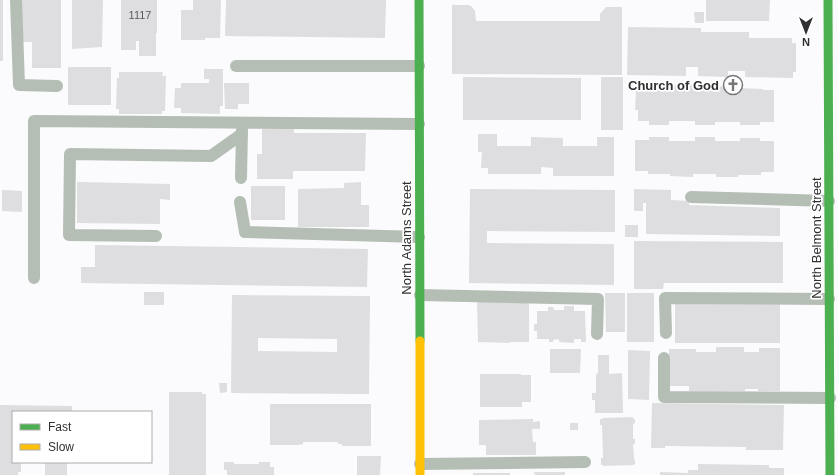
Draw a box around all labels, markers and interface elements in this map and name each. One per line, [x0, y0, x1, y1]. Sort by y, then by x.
house number: 1117 [129, 9, 151, 21]
north arrow [786, 12, 826, 52]
text: N [802, 36, 810, 48]
church icon: Church of God [722, 74, 744, 96]
place label: Church of God [628, 78, 719, 93]
street label: North Belmont Street [809, 177, 824, 299]
street label: North Adams Street [399, 181, 414, 295]
legend [12, 411, 152, 463]
text: Fast [48, 420, 72, 434]
text: Slow [48, 440, 74, 454]

